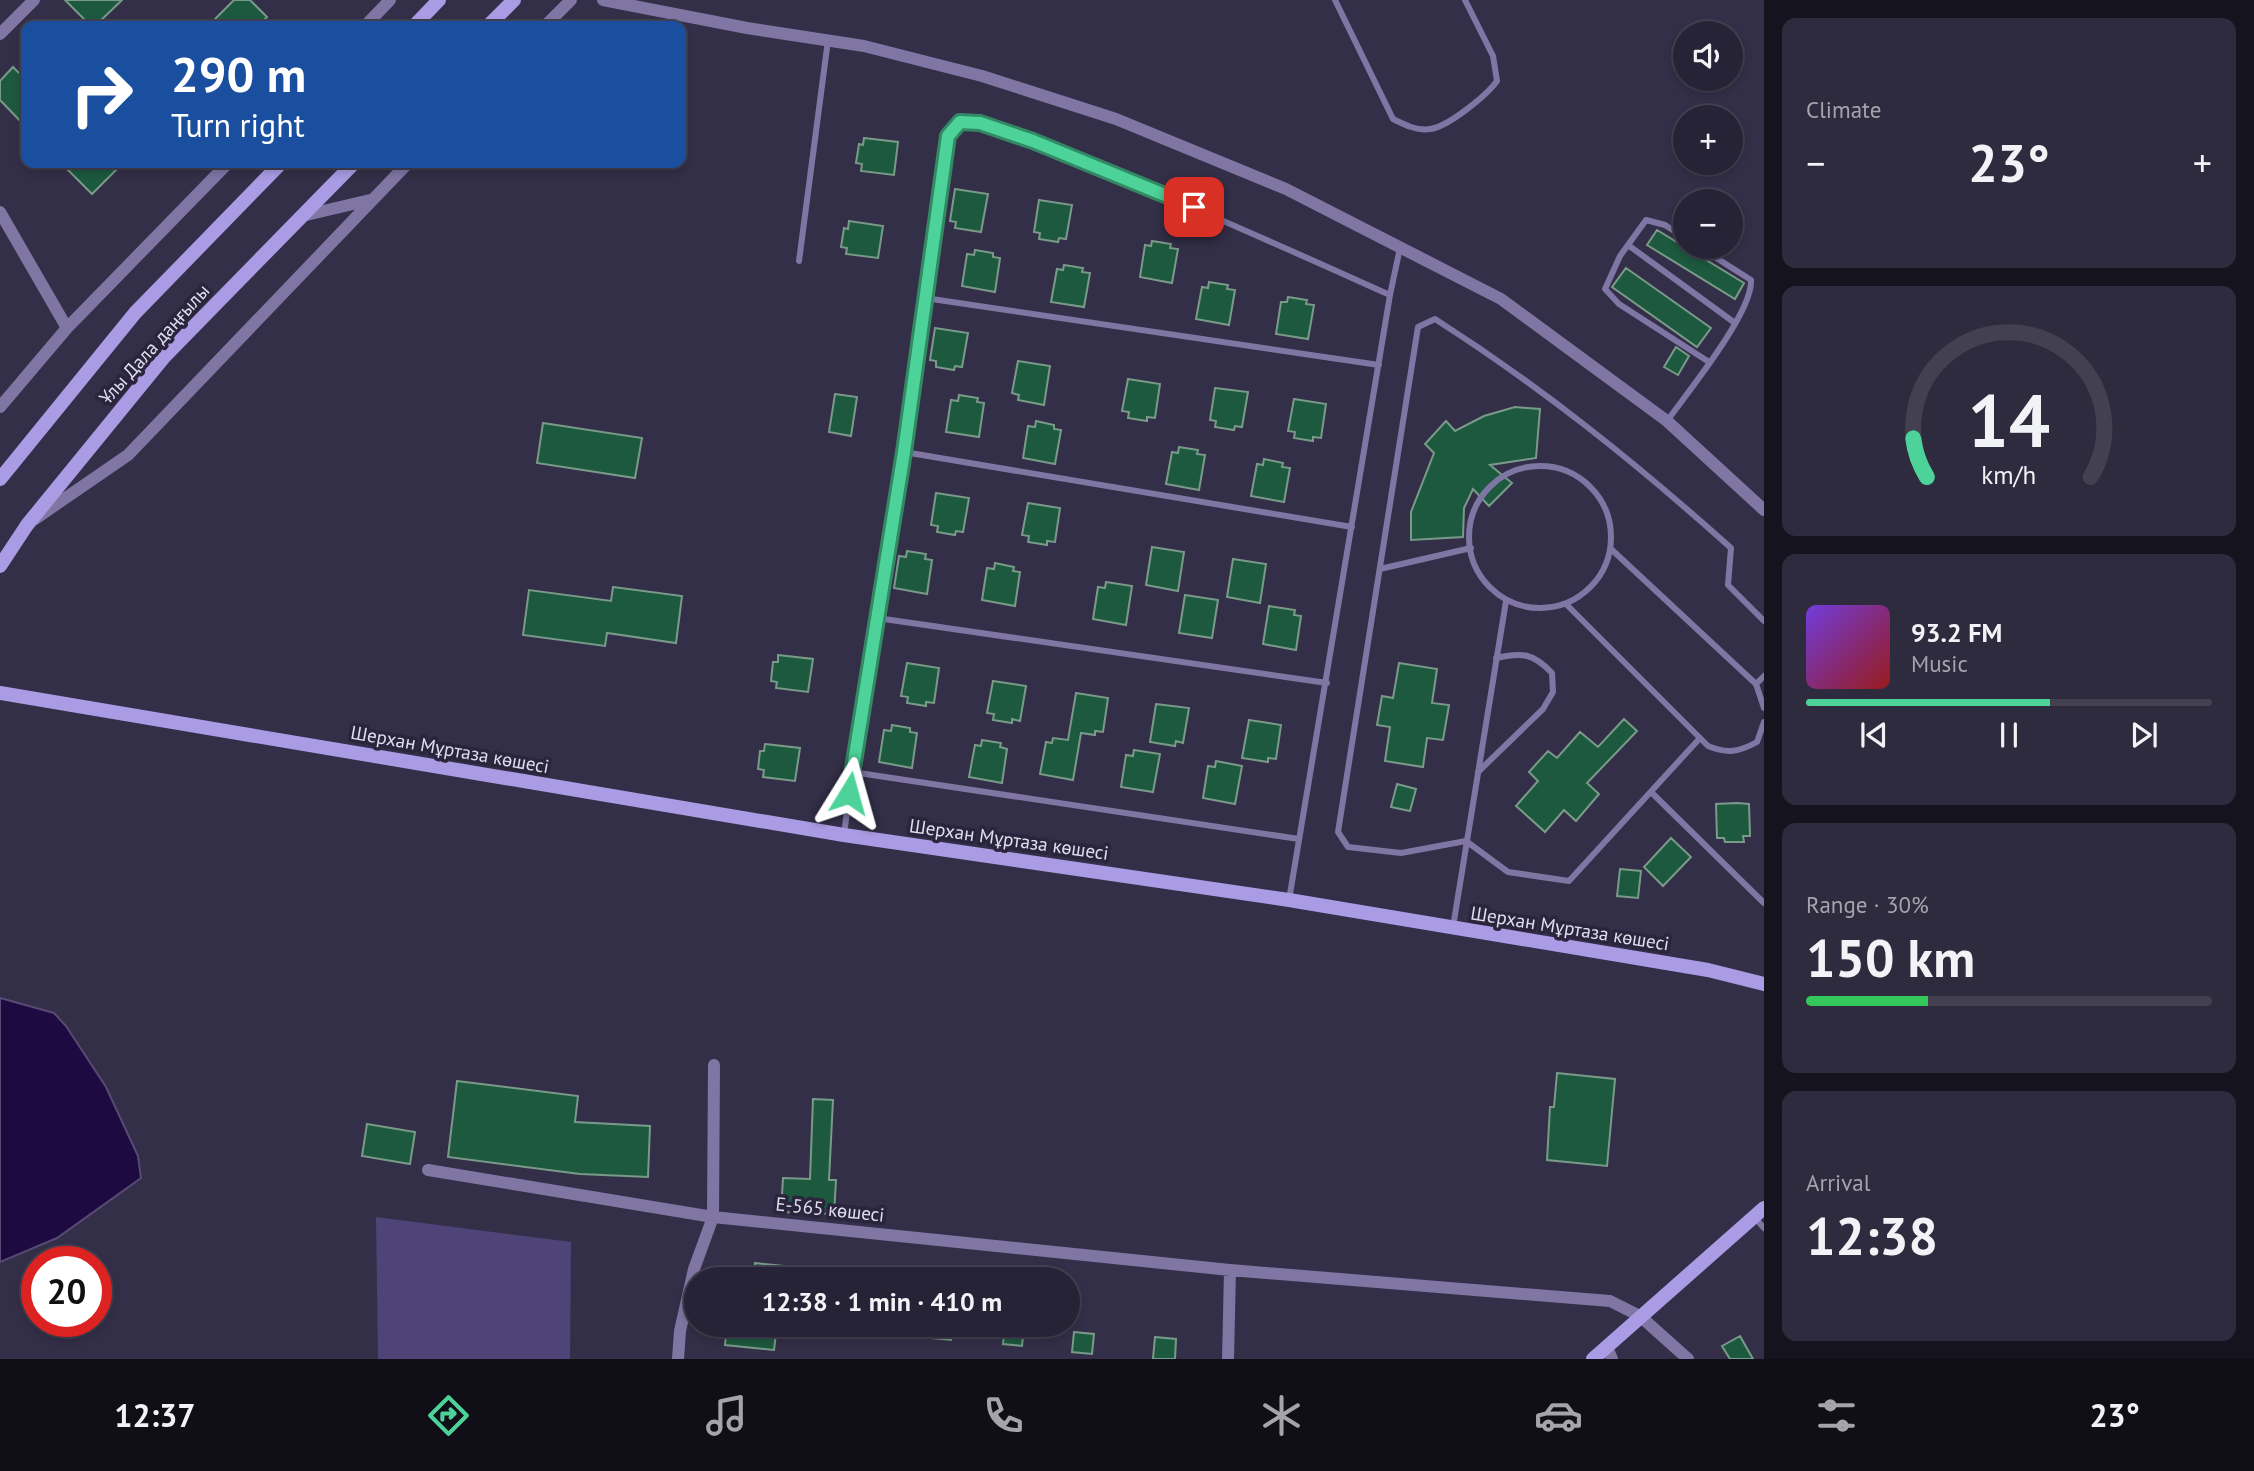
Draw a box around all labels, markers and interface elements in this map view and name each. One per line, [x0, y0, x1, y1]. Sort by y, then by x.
map controls [1673, 21, 1743, 259]
button: sound [1673, 21, 1743, 91]
text: 290 m [171, 42, 306, 106]
icon: right [56, 49, 147, 140]
text: Climate [1806, 95, 1881, 124]
text: Turn right [171, 104, 305, 146]
button: + [1673, 105, 1743, 175]
text: 23° [1968, 129, 2050, 196]
text: − [1806, 138, 1825, 187]
text: + [2193, 138, 2212, 187]
pin [1164, 177, 1224, 237]
icon: arrive [1175, 188, 1213, 226]
button: − [1673, 189, 1743, 259]
street label: Ұлы Дала даңғылы [94, 279, 214, 409]
text: 14 [1968, 374, 2050, 468]
text: km/h [1982, 459, 2036, 491]
text: 93.2 FM [1911, 616, 2002, 649]
text: Music [1911, 649, 1968, 678]
icon: previous [1855, 716, 1893, 754]
icon: pause [1990, 716, 2028, 754]
icon: next [2125, 716, 2163, 754]
street label: Шерхан Мұртаза көшесі [349, 720, 551, 778]
position arrow [812, 756, 886, 830]
street label: Шерхан Мұртаза көшесі [908, 813, 1110, 865]
text: Range · 30% [1806, 890, 1929, 919]
street label: Шерхан Мұртаза көшесі [1469, 900, 1671, 956]
text: 150 km [1806, 924, 1975, 991]
text: Arrival [1806, 1168, 1870, 1197]
street label: Е-565 көшесі [774, 1191, 886, 1227]
text: 12:38 [1806, 1202, 1938, 1269]
speed limit sign: 20 [21, 1246, 112, 1337]
text: 12:38 · 1 min · 410 m [762, 1285, 1002, 1318]
icon: directions [424, 1391, 473, 1440]
icon: music [702, 1391, 751, 1440]
icon: phone [979, 1391, 1028, 1440]
icon: climate [1257, 1391, 1306, 1440]
icon: car [1534, 1391, 1583, 1440]
icon: filters [1812, 1391, 1861, 1440]
text: 12:37 [114, 1394, 195, 1436]
text: 23° [2089, 1394, 2140, 1436]

